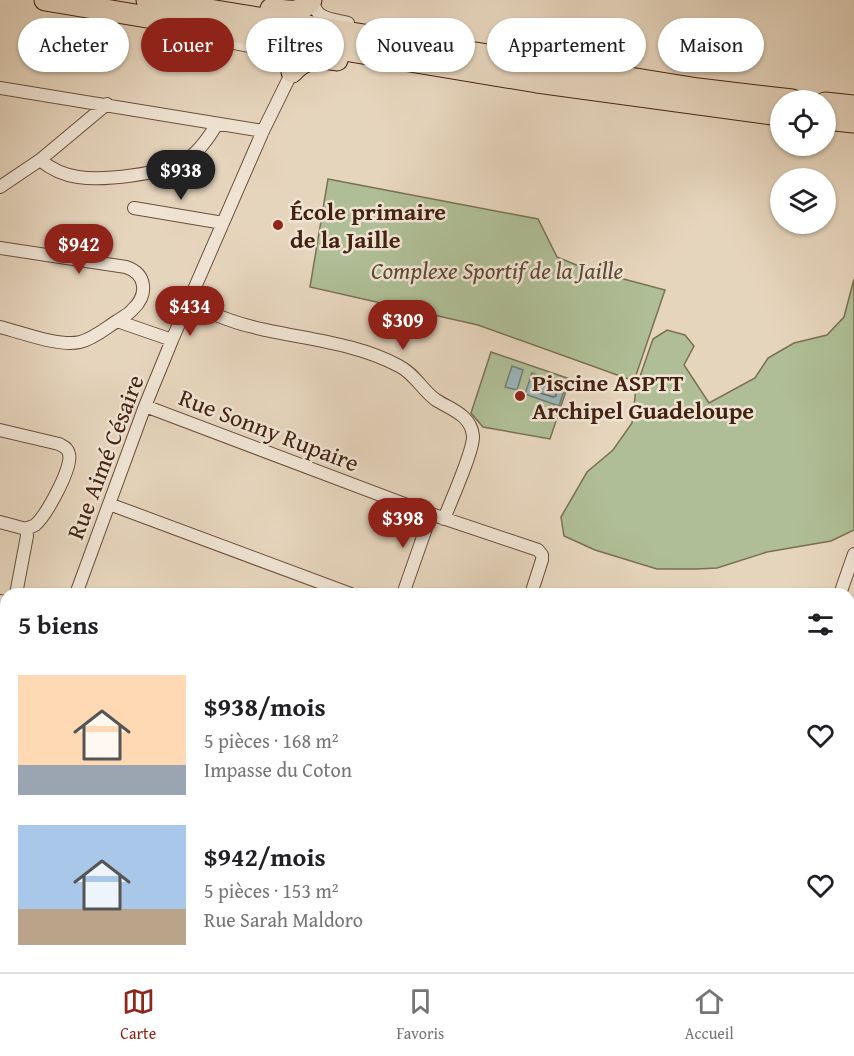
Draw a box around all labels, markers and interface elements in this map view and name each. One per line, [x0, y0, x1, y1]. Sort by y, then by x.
chip: Acheter [18, 18, 129, 72]
chip: Louer [141, 18, 234, 72]
chip: Filtres [246, 18, 344, 72]
chip: Nouveau [356, 18, 475, 72]
chip: Appartement [487, 18, 646, 72]
chip: Maison [658, 18, 764, 72]
map controls [770, 90, 836, 234]
button: locate [770, 90, 836, 156]
pin: $938 [145, 150, 217, 201]
text: $938 [160, 155, 202, 184]
button: layers [770, 168, 836, 234]
place label: École primaire de la Jaille [290, 194, 446, 257]
marker: École primaire de la Jaille [271, 218, 285, 232]
pin: $942 [43, 224, 115, 275]
text: $942 [58, 229, 100, 258]
park label: Complexe Sportif de la Jaille [371, 253, 623, 288]
pin: $434 [154, 286, 226, 337]
text: $434 [169, 291, 211, 320]
pin: $309 [367, 300, 439, 351]
text: $309 [382, 305, 424, 334]
place label: Piscine ASPTT Archipel Guadeloupe [532, 365, 754, 428]
street label: Rue Aimé Césaire [58, 370, 152, 544]
street label: Rue Sonny Rupaire [174, 380, 364, 480]
marker: Piscine ASPTT Archipel Guadeloupe [513, 389, 527, 403]
pin: $398 [367, 498, 439, 549]
text: $398 [382, 503, 424, 532]
text: 5 biens [18, 605, 99, 644]
icon: filters [804, 608, 837, 641]
text: $938/mois [204, 687, 326, 726]
icon: home [66, 699, 138, 771]
icon: heart [804, 719, 837, 752]
text: 5 pièces · 168 m² [204, 726, 339, 755]
text: Impasse du Coton [204, 755, 352, 784]
text: $942/mois [204, 837, 326, 876]
icon: home [66, 849, 138, 921]
icon: heart [804, 869, 837, 902]
text: 5 pièces · 153 m² [204, 876, 339, 905]
text: Rue Sarah Maldoro [204, 905, 363, 934]
tab: Carte [120, 985, 156, 1045]
tab: Favoris [397, 985, 444, 1045]
tab: Accueil [685, 985, 734, 1045]

